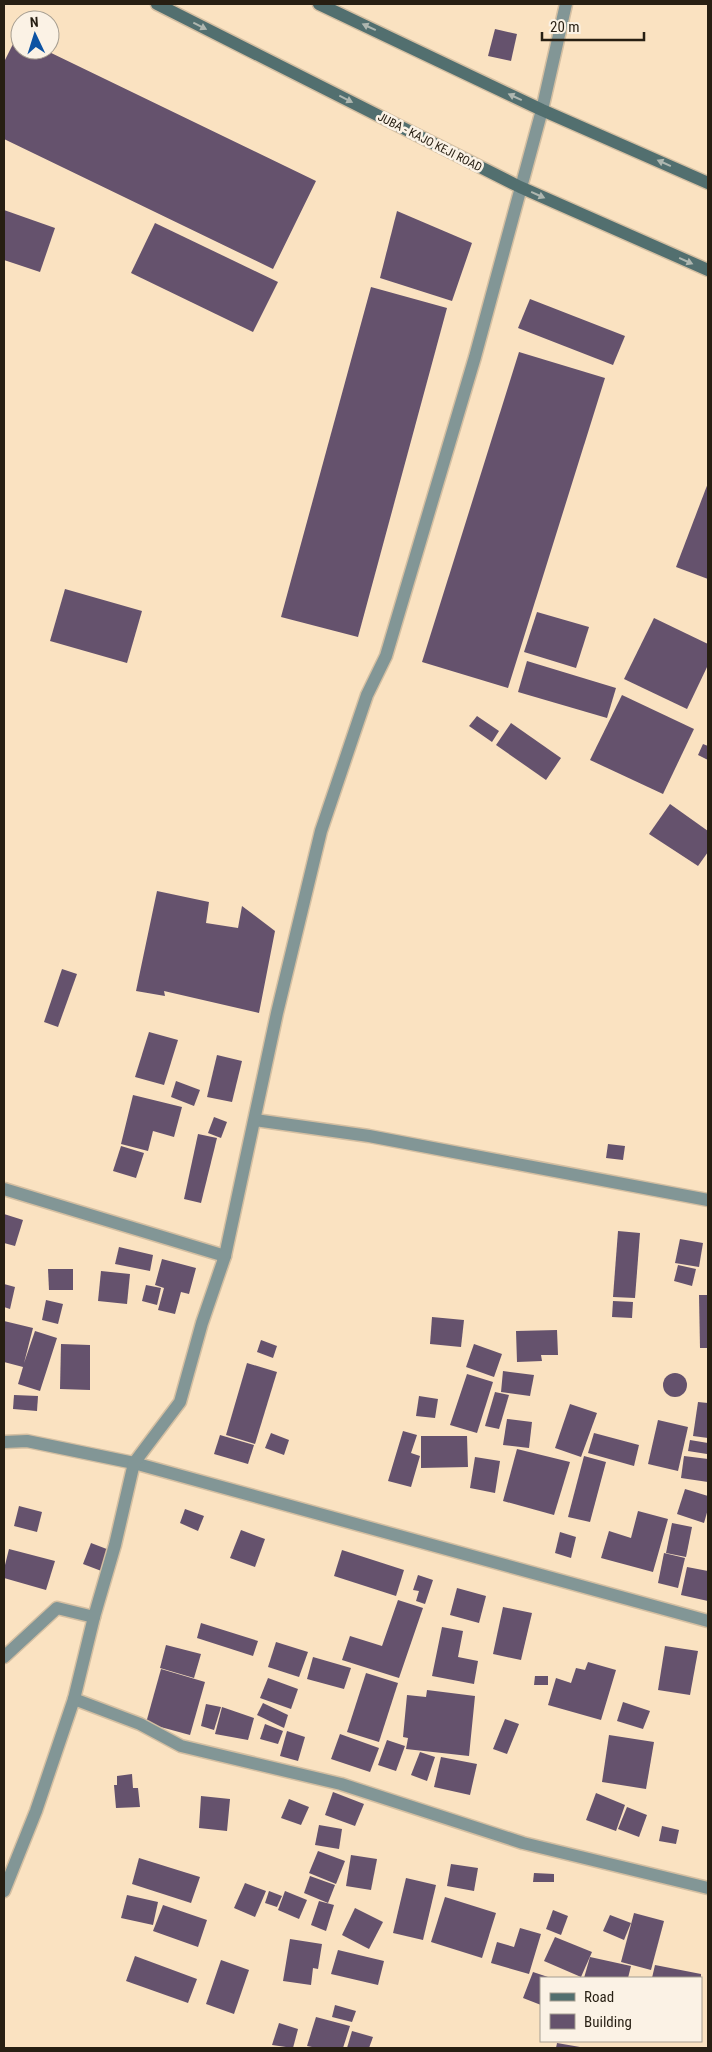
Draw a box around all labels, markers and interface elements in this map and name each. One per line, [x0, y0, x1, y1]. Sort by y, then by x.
north arrow [10, 10, 60, 60]
scale bar [542, 10, 644, 42]
text: N [29, 14, 39, 30]
text: 20 m [550, 18, 580, 36]
one-way arrow [193, 22, 208, 30]
one-way arrow [361, 23, 376, 32]
one-way arrow [508, 93, 522, 101]
one-way arrow [338, 95, 353, 103]
street label: JUBA - KAJO KEJI ROAD [376, 110, 485, 174]
one-way arrow [657, 159, 671, 167]
one-way arrow [531, 191, 545, 199]
one-way arrow [679, 257, 693, 265]
legend [540, 1977, 702, 2042]
text: Road [584, 1988, 614, 2006]
text: Building [584, 2013, 632, 2031]

